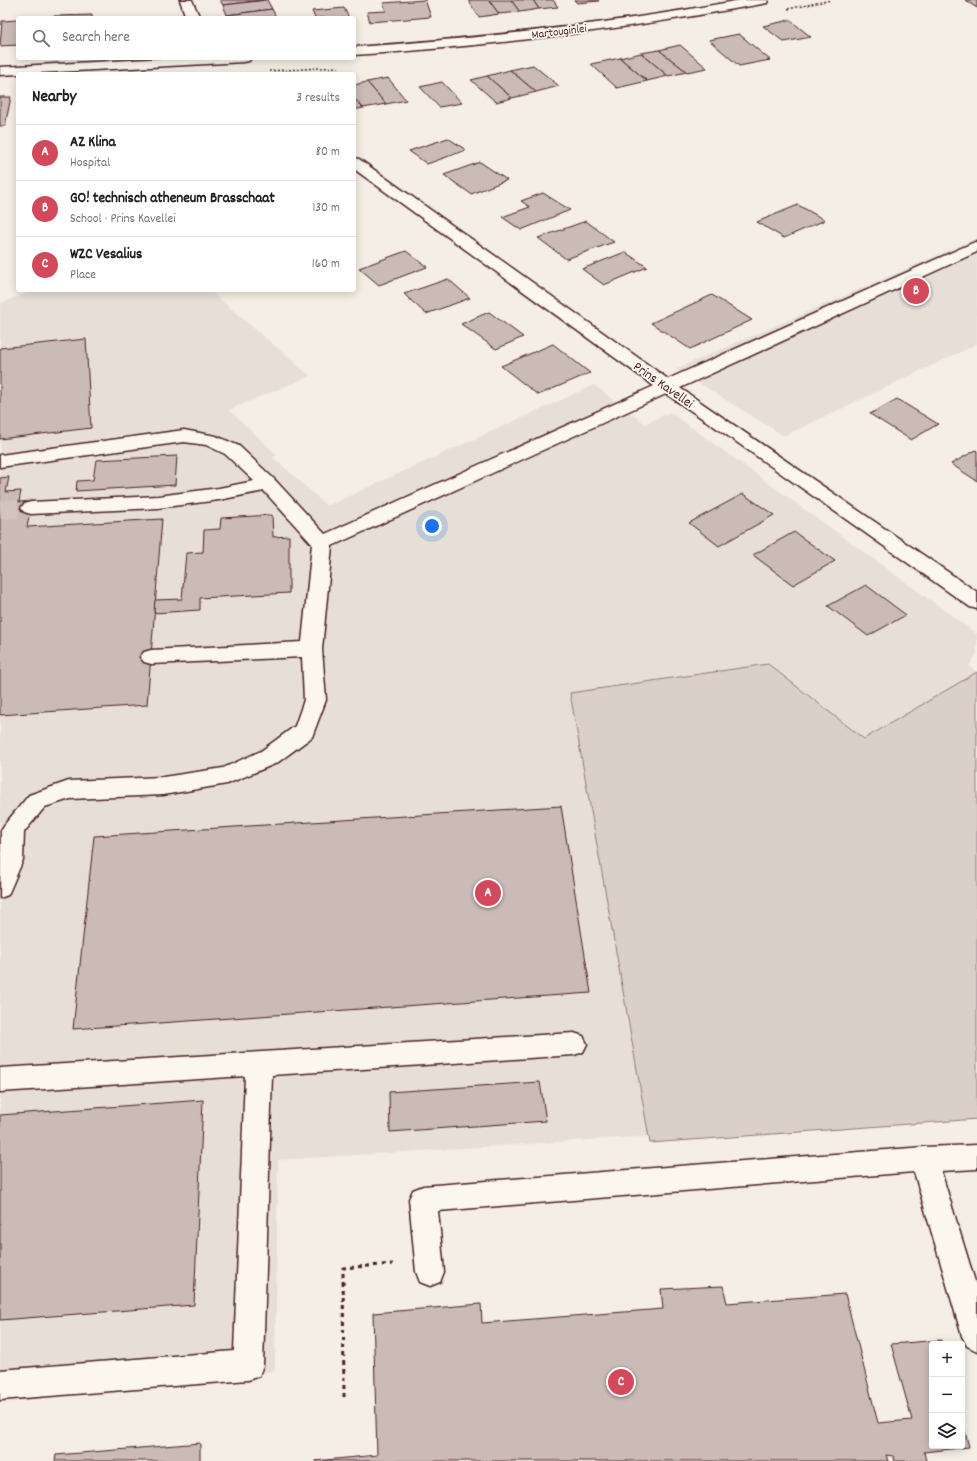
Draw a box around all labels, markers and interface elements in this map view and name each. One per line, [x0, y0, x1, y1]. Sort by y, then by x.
search box [16, 16, 356, 60]
street label: Martouginlei [531, 21, 588, 44]
icon: search [30, 27, 52, 49]
text: Search here [62, 27, 130, 49]
text: Nearby [32, 86, 76, 110]
text: 3 results [296, 89, 340, 108]
text: AZ Klina [70, 132, 115, 154]
text: A [41, 143, 49, 162]
text: 80 m [316, 143, 340, 162]
text: Hospital [70, 154, 110, 173]
text: GO! technisch atheneum Brasschaat [70, 188, 275, 210]
text: B [42, 199, 48, 218]
text: 130 m [312, 199, 340, 218]
text: School · Prins Kavellei [70, 210, 176, 229]
text: WZC Vesalius [70, 244, 142, 266]
text: C [42, 255, 48, 274]
text: 160 m [312, 255, 340, 274]
text: Place [70, 266, 96, 285]
pin: B [903, 276, 929, 306]
street label: Prins Kavellei [628, 357, 698, 414]
your location [422, 516, 442, 536]
pin: A [475, 878, 501, 908]
map controls [929, 1341, 965, 1449]
button: + [929, 1341, 965, 1377]
pin: C [608, 1367, 634, 1397]
button: − [929, 1377, 965, 1413]
button: layers [929, 1413, 965, 1449]

